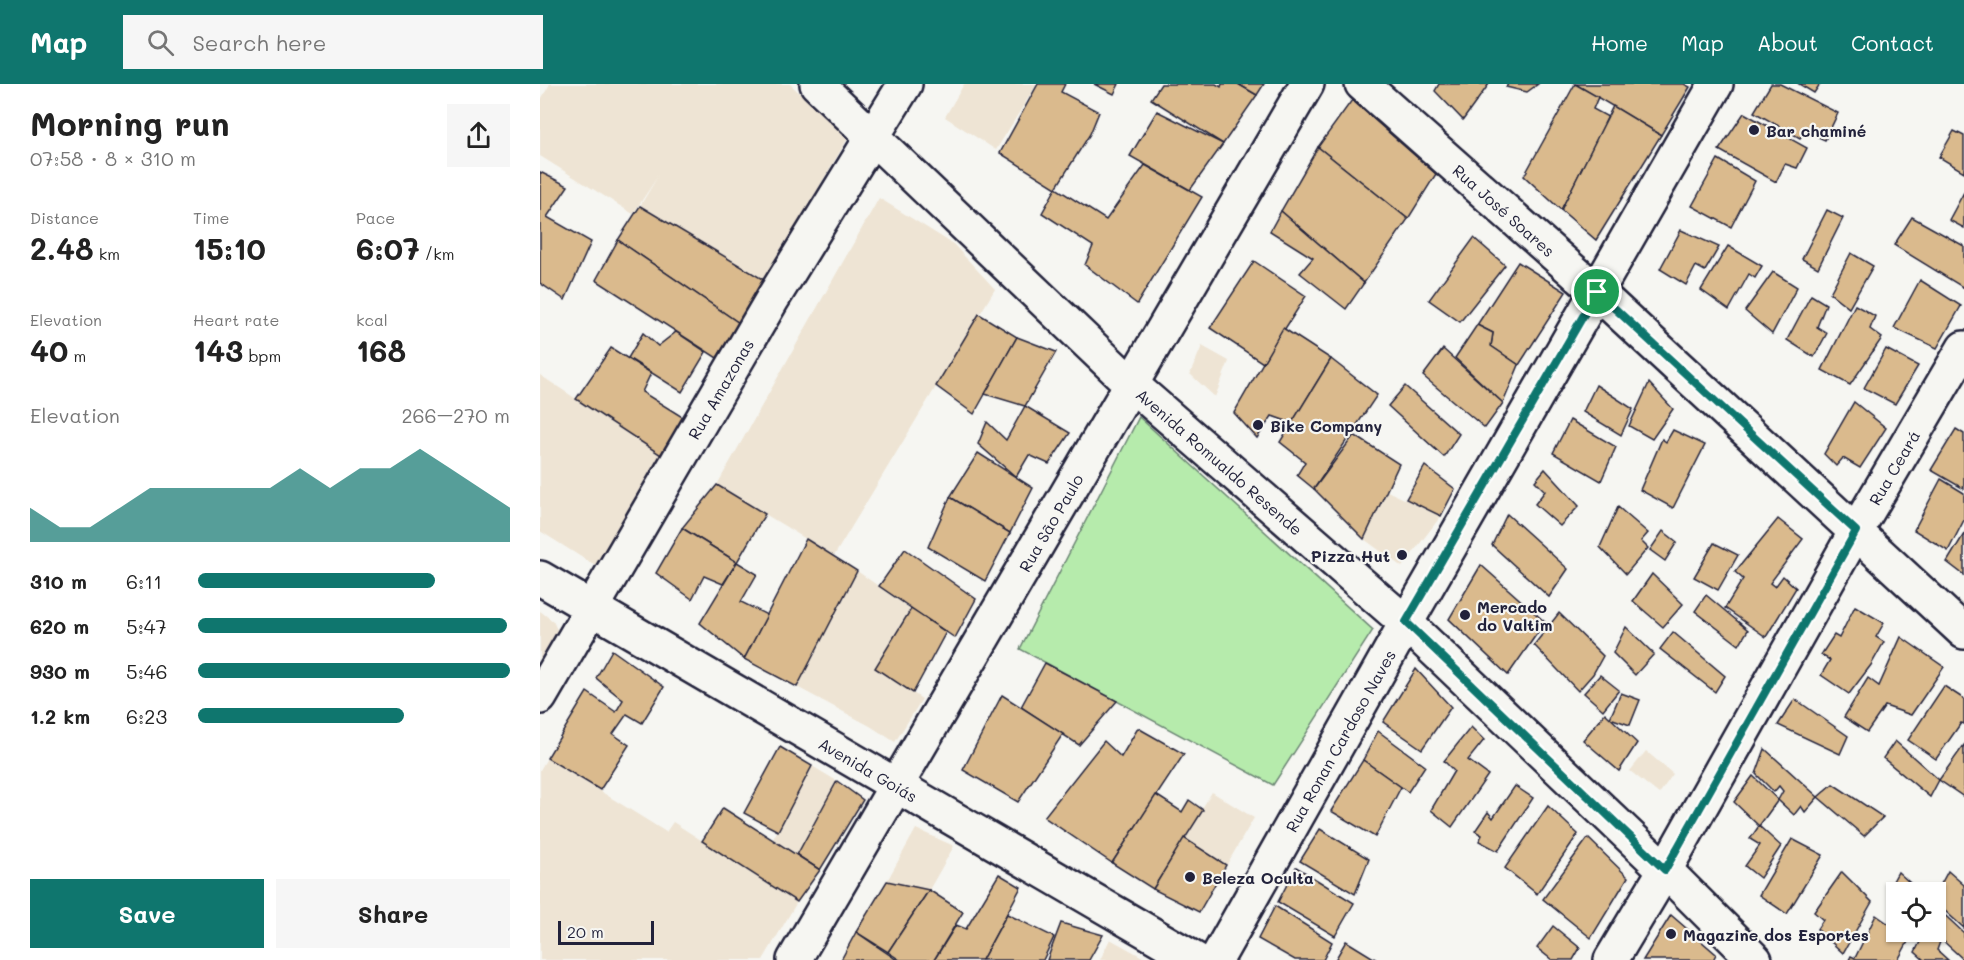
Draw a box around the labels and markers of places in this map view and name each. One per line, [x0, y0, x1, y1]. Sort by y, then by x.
place label: Bar chaminé [1766, 120, 1866, 141]
marker: Bar chaminé [1747, 123, 1761, 137]
pin [1571, 266, 1622, 317]
place label: Bike Company [1270, 415, 1382, 436]
marker: Bike Company [1251, 418, 1265, 432]
place label: Pizza Hut [1311, 545, 1390, 566]
marker: Pizza Hut [1395, 548, 1409, 562]
place label: Mercado do Valtim [1477, 596, 1553, 635]
marker: Mercado do Valtim [1458, 608, 1472, 622]
place label: Beleza Oculta [1202, 867, 1314, 888]
marker: Beleza Oculta [1183, 870, 1197, 884]
place label: Magazine dos Esportes [1683, 924, 1869, 945]
marker: Magazine dos Esportes [1664, 927, 1678, 941]

